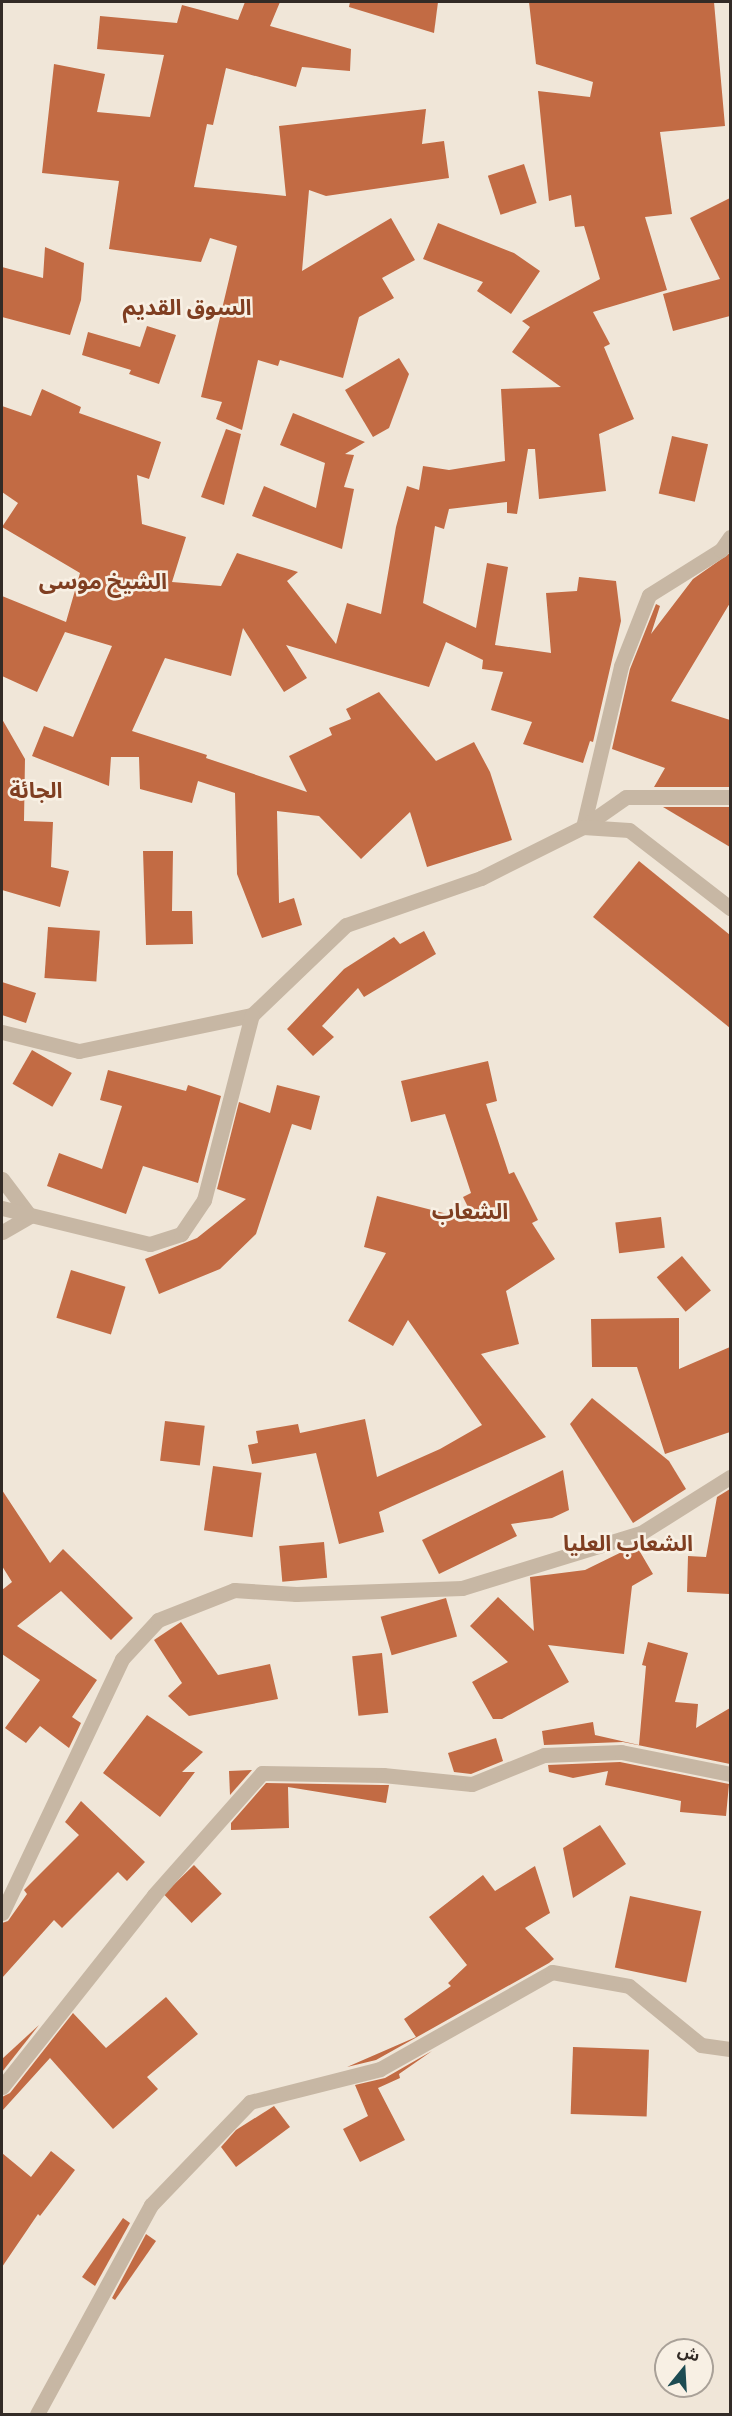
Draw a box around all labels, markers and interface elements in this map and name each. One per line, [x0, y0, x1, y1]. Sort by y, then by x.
district label: السوق القديم [122, 294, 252, 320]
district label: الشيخ موسى [39, 568, 167, 594]
district label: الجائة [9, 777, 63, 803]
district label: الشعاب [432, 1198, 508, 1224]
district label: الشعاب العليا [563, 1530, 693, 1556]
north arrow [654, 2338, 714, 2398]
text: ش [676, 2341, 702, 2365]

